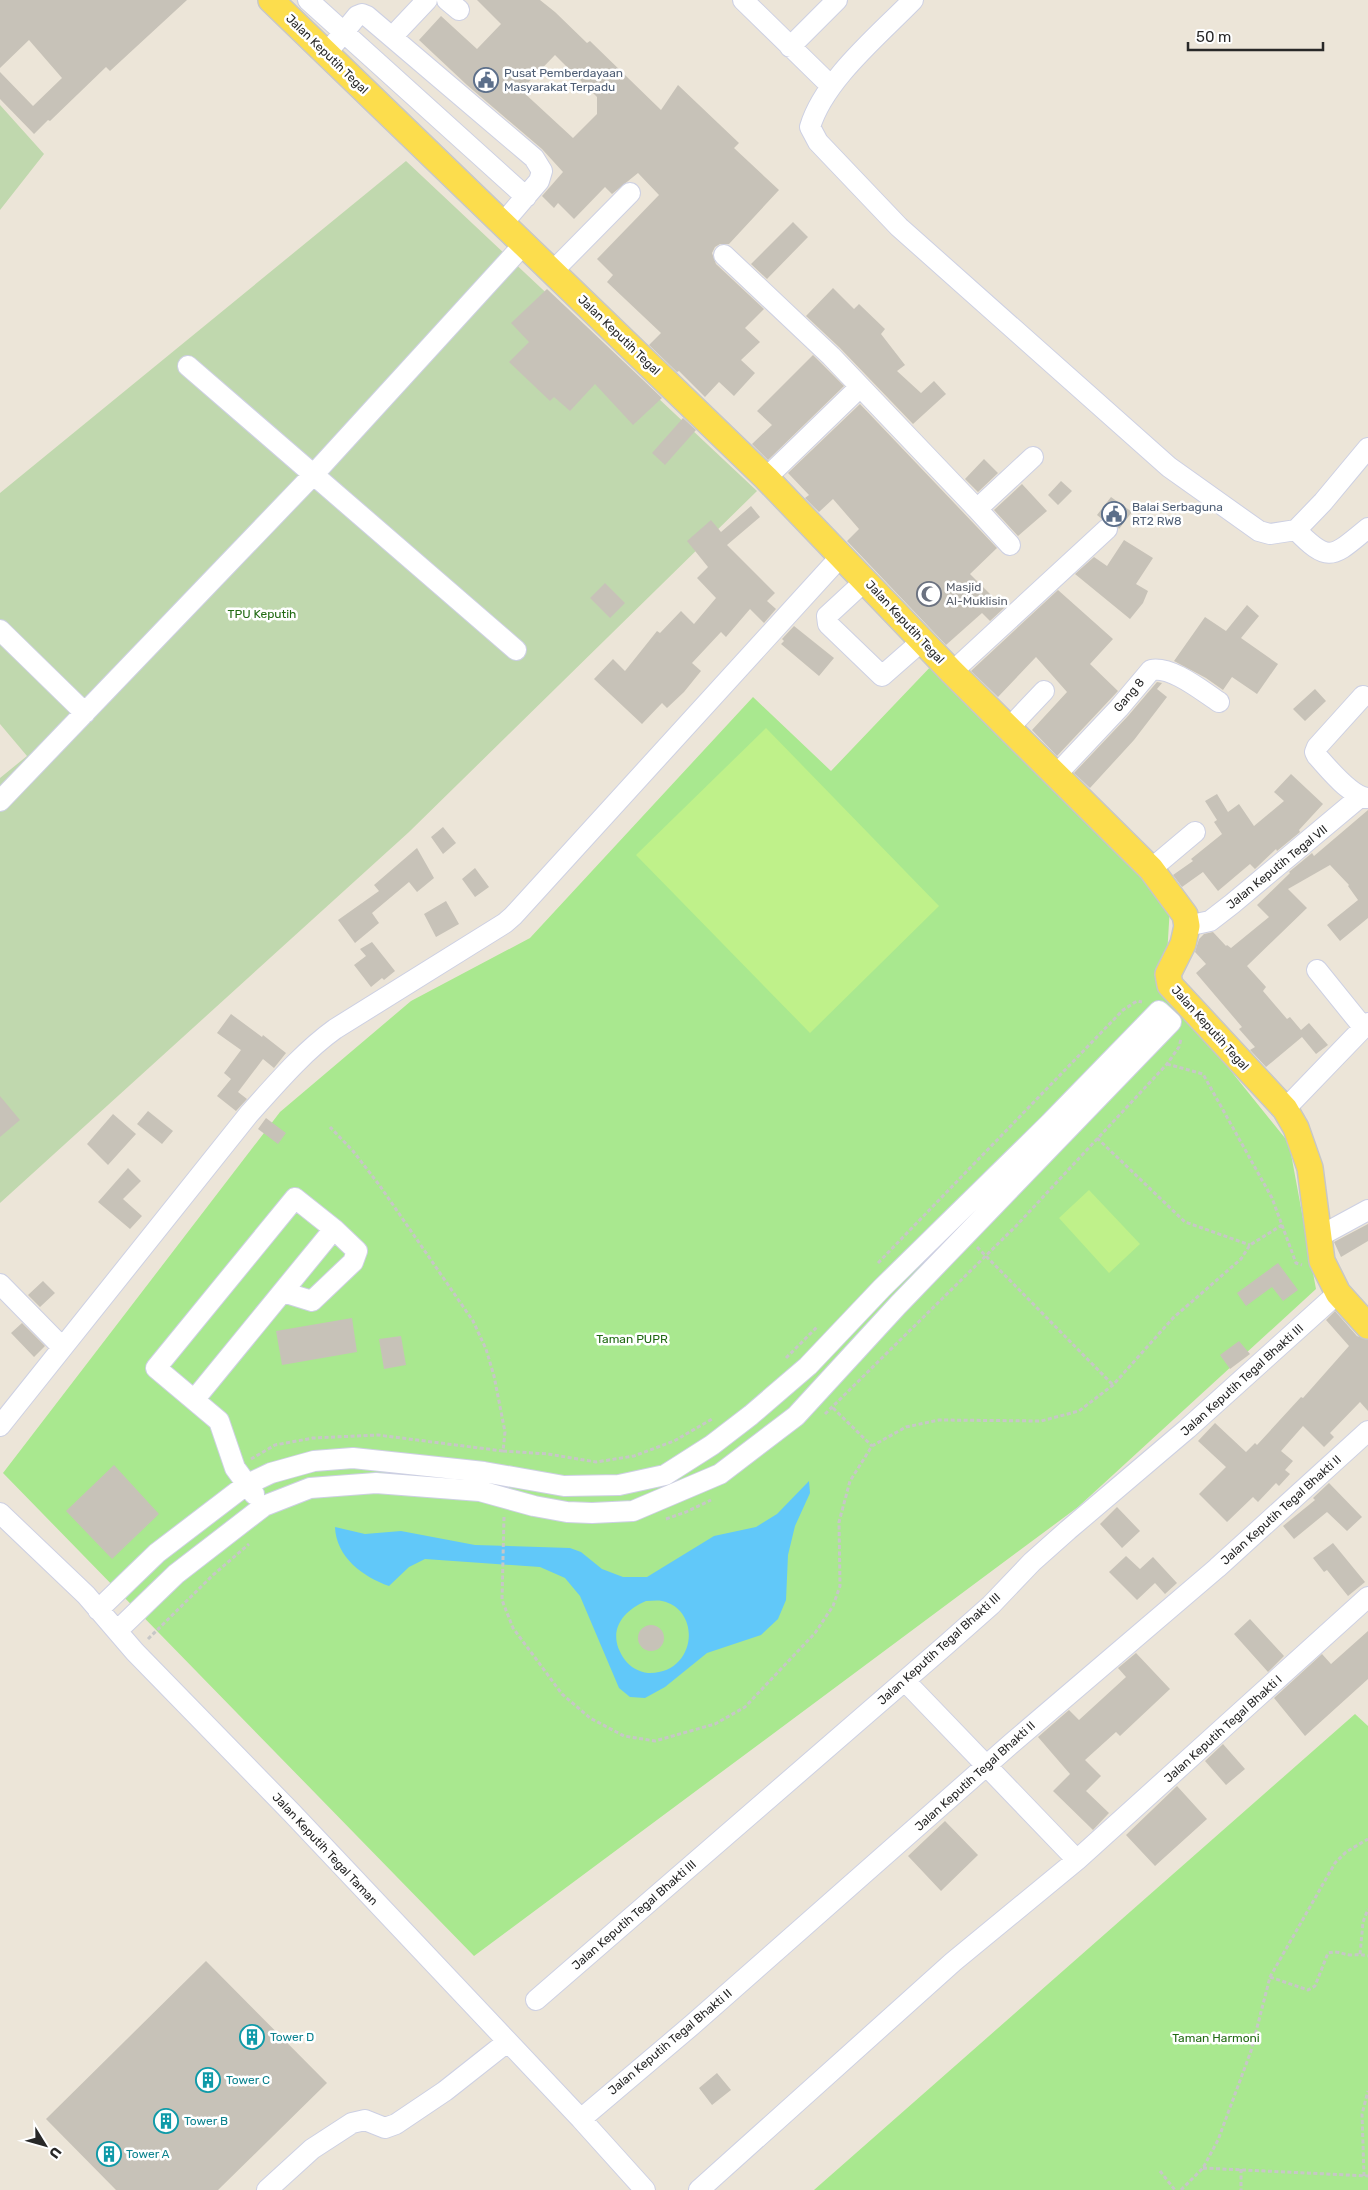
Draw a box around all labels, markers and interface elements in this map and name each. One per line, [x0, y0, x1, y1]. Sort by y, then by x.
street label: Jalan Keputih Tegal [283, 11, 371, 97]
scale bar [1188, 20, 1323, 52]
text: 50 m [1196, 28, 1231, 46]
place label: Pusat Pemberdayaan Masyarakat Terpadu [504, 66, 623, 94]
public building icon: Pusat Pemberdayaan Masyarakat Terpadu [473, 67, 499, 93]
street label: Jalan Keputih Tegal [575, 292, 663, 378]
place label: Balai Serbaguna RT2 RW8 [1132, 500, 1223, 528]
public building icon: Balai Serbaguna RT2 RW8 [1101, 501, 1127, 527]
street label: Jalan Keputih Tegal [863, 577, 947, 667]
place label: Masjid Al-Muklisin [946, 580, 1008, 608]
mosque icon: Masjid Al-Muklisin [916, 581, 942, 607]
park label: TPU Keputih [228, 607, 296, 621]
street label: Gang 8 [1111, 675, 1147, 715]
street label: Jalan Keputih Tegal VII [1224, 822, 1330, 912]
street label: Jalan Keputih Tegal [1168, 983, 1252, 1073]
street label: Jalan Keputih Tegal Bhakti III [1178, 1321, 1306, 1439]
park label: Taman PUPR [596, 1332, 668, 1346]
street label: Jalan Keputih Tegal Bhakti II [1218, 1452, 1344, 1568]
street label: Jalan Keputih Tegal Bhakti III [875, 1590, 1003, 1708]
street label: Jalan Keputih Tegal Bhakti I [1161, 1672, 1285, 1786]
street label: Jalan Keputih Tegal Bhakti II [912, 1718, 1038, 1834]
street label: Jalan Keputih Tegal Taman [269, 1790, 381, 1908]
street label: Jalan Keputih Tegal Bhakti III [569, 1857, 699, 1973]
street label: Jalan Keputih Tegal Bhakti II [605, 1986, 735, 2098]
building icon: Tower D [239, 2024, 265, 2050]
place label: Tower D [270, 2030, 314, 2044]
park label: Taman Harmoni [1172, 2031, 1260, 2045]
building icon: Tower C [195, 2067, 221, 2093]
place label: Tower C [226, 2073, 270, 2087]
building icon: Tower B [153, 2108, 179, 2134]
place label: Tower B [184, 2114, 228, 2128]
north arrow [20, 2120, 70, 2170]
building icon: Tower A [96, 2141, 122, 2167]
text: U [45, 2143, 65, 2162]
place label: Tower A [126, 2147, 170, 2161]

